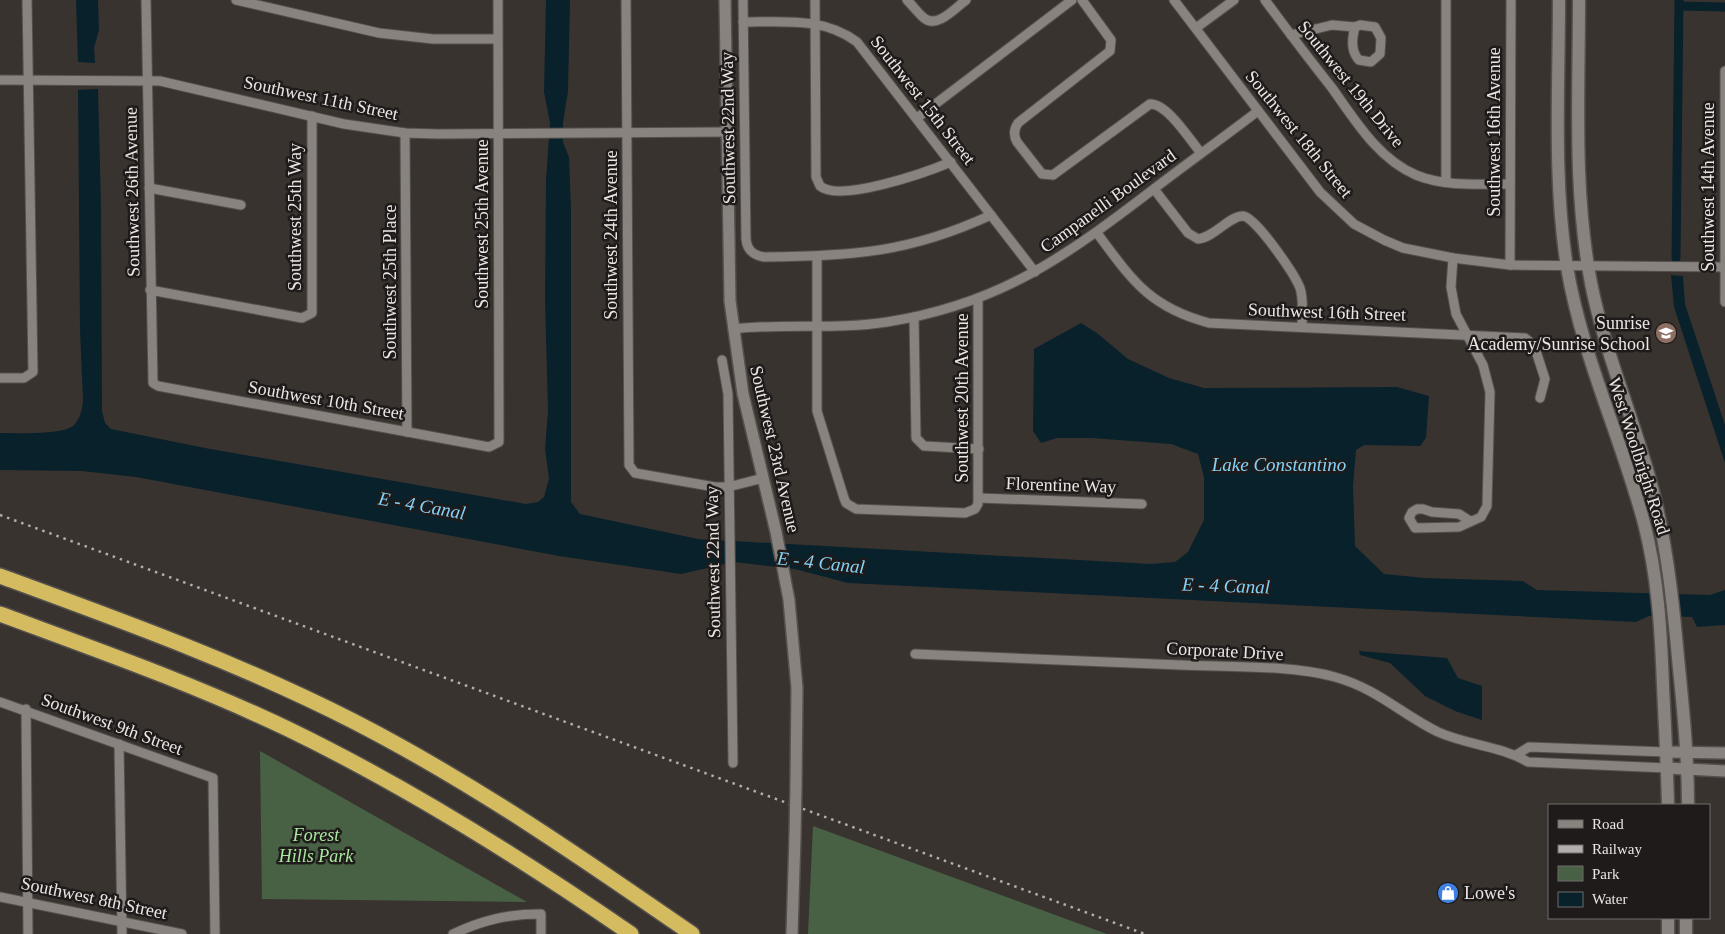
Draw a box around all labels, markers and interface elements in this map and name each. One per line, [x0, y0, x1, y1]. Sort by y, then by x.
street label: Southwest 19th Drive [1294, 17, 1408, 151]
street label: Southwest 15th Street [866, 32, 980, 168]
street label: Southwest 16th Avenue [1484, 47, 1504, 217]
street label: Southwest 22nd Way [717, 52, 739, 204]
street label: Southwest 18th Street [1242, 66, 1356, 202]
street label: Southwest 11th Street [242, 72, 400, 124]
street label: Southwest 14th Avenue [1698, 102, 1718, 272]
street label: Southwest 26th Avenue [121, 107, 143, 277]
street label: Southwest 25th Avenue [472, 139, 492, 309]
street label: Southwest 25th Way [285, 143, 305, 291]
street label: Campanelli Boulevard [1036, 145, 1180, 257]
street label: Southwest 24th Avenue [601, 150, 621, 320]
street label: Southwest 25th Place [380, 205, 400, 360]
street label: Southwest 16th Street [1248, 299, 1406, 325]
street label: Southwest 20th Avenue [952, 313, 972, 483]
place label: Sunrise Academy/Sunrise School [1468, 313, 1650, 354]
school or university icon: Sunrise Academy/Sunrise School [1654, 321, 1678, 345]
street label: Southwest 23rd Avenue [746, 364, 804, 534]
street label: West Woolbright Road [1604, 375, 1674, 537]
street label: Southwest 10th Street [246, 376, 406, 424]
water label: Lake Constantino [1211, 454, 1346, 475]
street label: Florentine Way [1005, 473, 1117, 497]
street label: Southwest 22nd Way [702, 486, 724, 638]
water label: E - 4 Canal [376, 487, 467, 523]
water label: E - 4 Canal [775, 547, 866, 578]
water label: E - 4 Canal [1181, 573, 1270, 598]
street label: Corporate Drive [1166, 638, 1284, 664]
street label: Southwest 9th Street [39, 689, 185, 759]
legend [1548, 804, 1710, 919]
text: Road [1592, 816, 1624, 832]
park label: Forest Hills Park [278, 825, 354, 866]
text: Railway [1592, 841, 1642, 857]
text: Park [1592, 866, 1620, 882]
street label: Southwest 8th Street [19, 873, 169, 923]
shop icon: Lowe's [1436, 881, 1460, 905]
place label: Lowe's [1464, 883, 1515, 903]
text: Water [1592, 891, 1627, 907]

